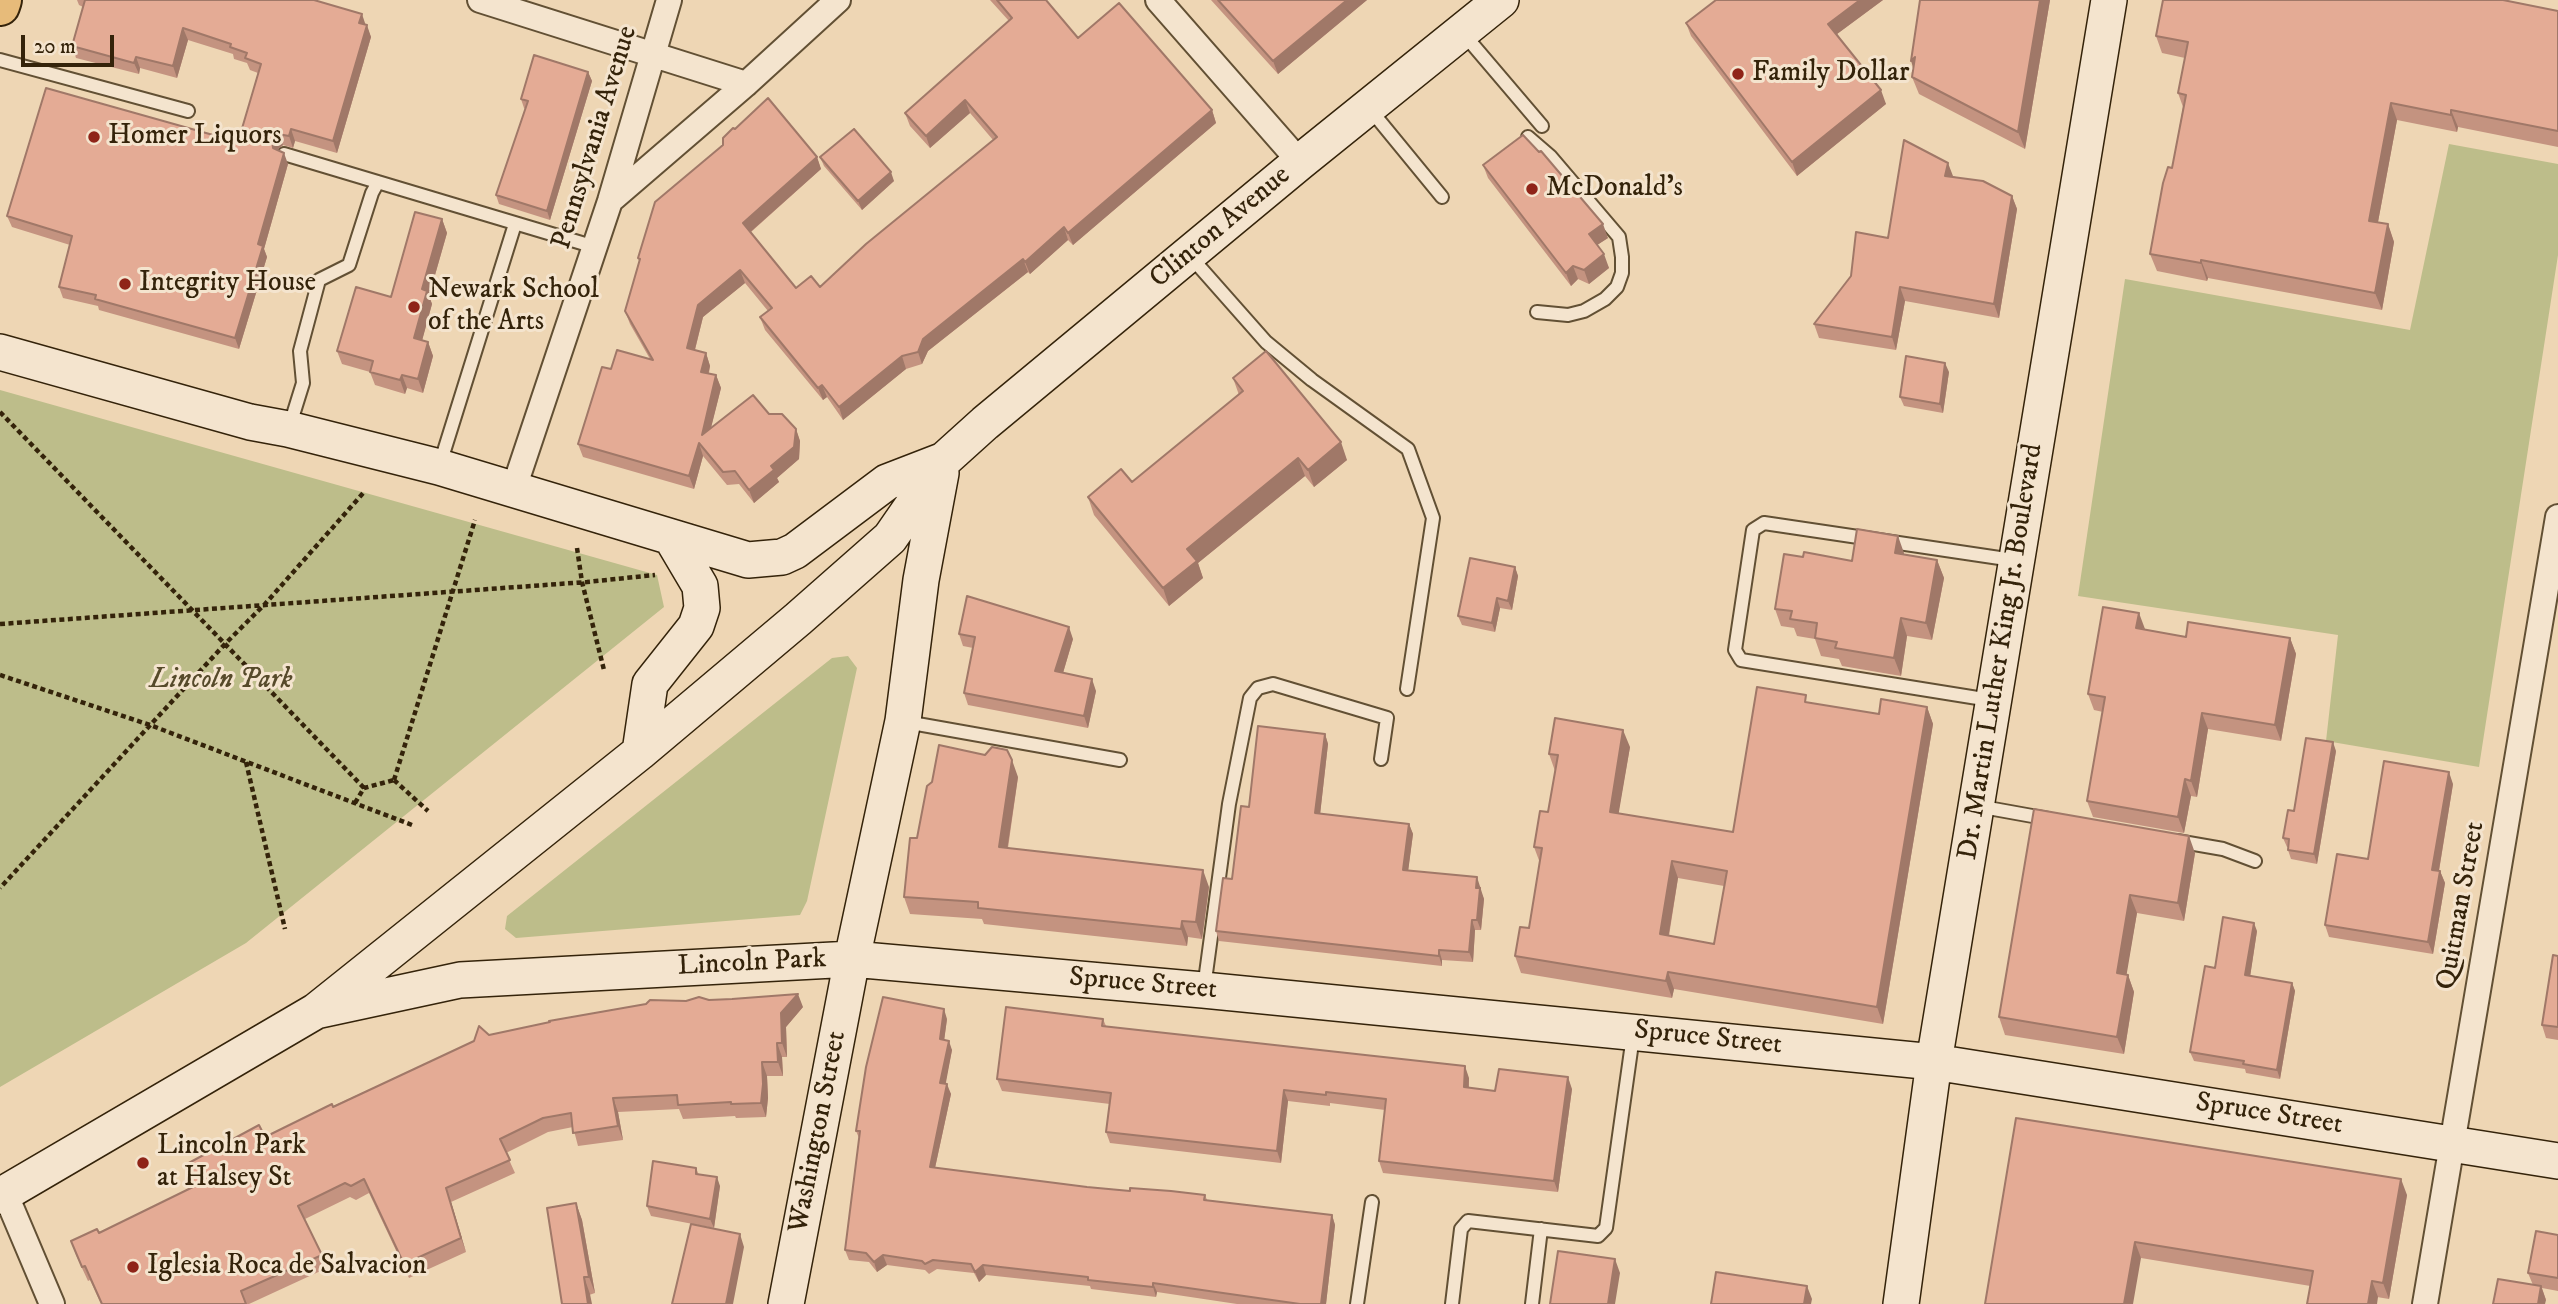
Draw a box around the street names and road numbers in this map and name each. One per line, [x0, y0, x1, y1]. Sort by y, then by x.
street label: Pennsylvania Avenue [546, 22, 646, 254]
street label: Clinton Avenue [1144, 160, 1298, 296]
street label: Dr. Martin Luther King Jr. Boulevard [1952, 441, 2052, 863]
street label: Quitman Street [2431, 819, 2493, 993]
street label: Lincoln Park [677, 943, 827, 985]
street label: Spruce Street [1068, 962, 1218, 1008]
street label: Spruce Street [1632, 1015, 1784, 1063]
street label: Washington Street [783, 1028, 855, 1236]
street label: Spruce Street [2193, 1087, 2345, 1143]

